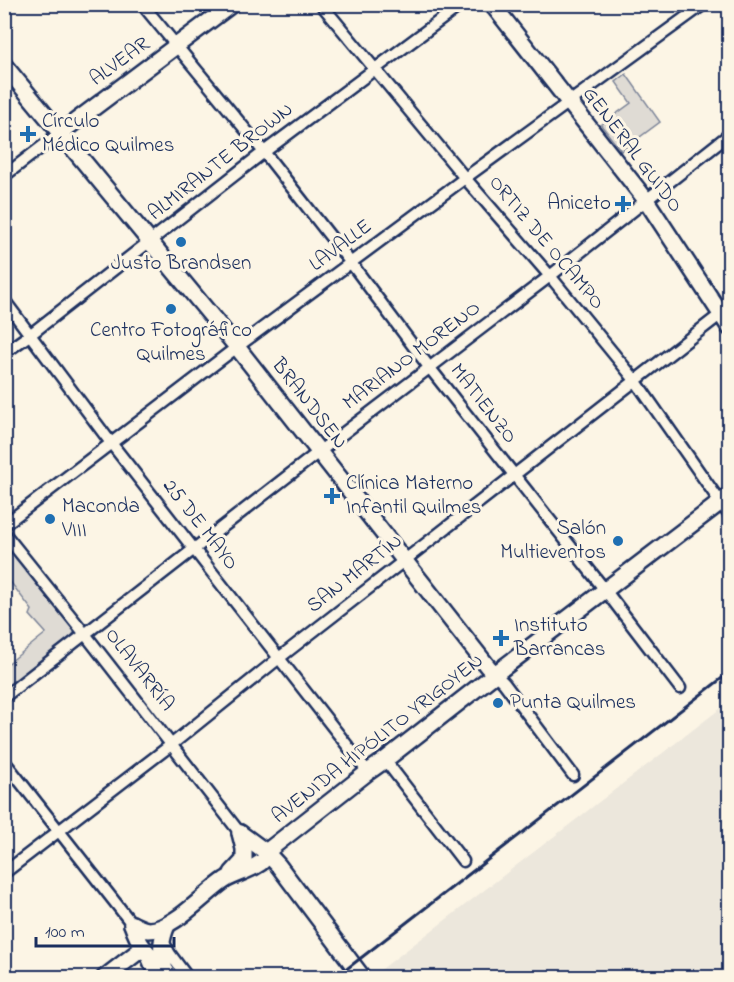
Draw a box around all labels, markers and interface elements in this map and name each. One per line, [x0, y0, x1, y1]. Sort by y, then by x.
street label: ALVEAR [84, 30, 157, 94]
street label: GENERAL GUIDO [575, 81, 689, 219]
street label: ALMIRANTE BROWN [142, 96, 300, 228]
place label: Círculo Médico Quilmes [42, 107, 174, 161]
marker: Círculo Médico Quilmes [19, 125, 37, 143]
street label: ORTIZ DE OCAMPO [481, 169, 611, 317]
place label: Aniceto [547, 189, 611, 219]
marker: Aniceto [616, 197, 630, 211]
street label: LAVALLE [303, 212, 379, 280]
marker: Justo Brandsen [174, 235, 188, 249]
place label: Justo Brandsen [111, 249, 251, 279]
street label: MARIANO MORENO [337, 294, 487, 418]
marker: Centro Fotográfico Quilmes [164, 302, 178, 316]
place label: Centro Fotográfico Quilmes [90, 316, 252, 370]
street label: BRANDSEN [263, 351, 354, 456]
street label: MATIENZO [442, 358, 524, 450]
place label: Clínica Materno Infantil Quilmes [346, 469, 482, 523]
street label: 25 DE MAYO [155, 473, 245, 577]
marker: Clínica Materno Infantil Quilmes [323, 487, 341, 505]
place label: Maconda VIII [61, 492, 140, 546]
marker: Maconda VIII [43, 512, 57, 526]
place label: Salón Multieventos [500, 514, 606, 568]
street label: SAN MARTÍN [301, 527, 409, 621]
marker: Salón Multieventos [611, 534, 625, 548]
place label: Instituto Barrancas [513, 611, 606, 665]
street label: OLAVARRÍA [97, 622, 181, 718]
marker: Instituto Barrancas [492, 629, 510, 647]
street label: AVENIDA HIPÓLITO YRIGOYEN [266, 647, 490, 831]
place label: Punta Quilmes [510, 688, 636, 718]
marker: Punta Quilmes [491, 696, 505, 710]
scale bar [36, 910, 174, 948]
text: 100 m [45, 920, 85, 946]

